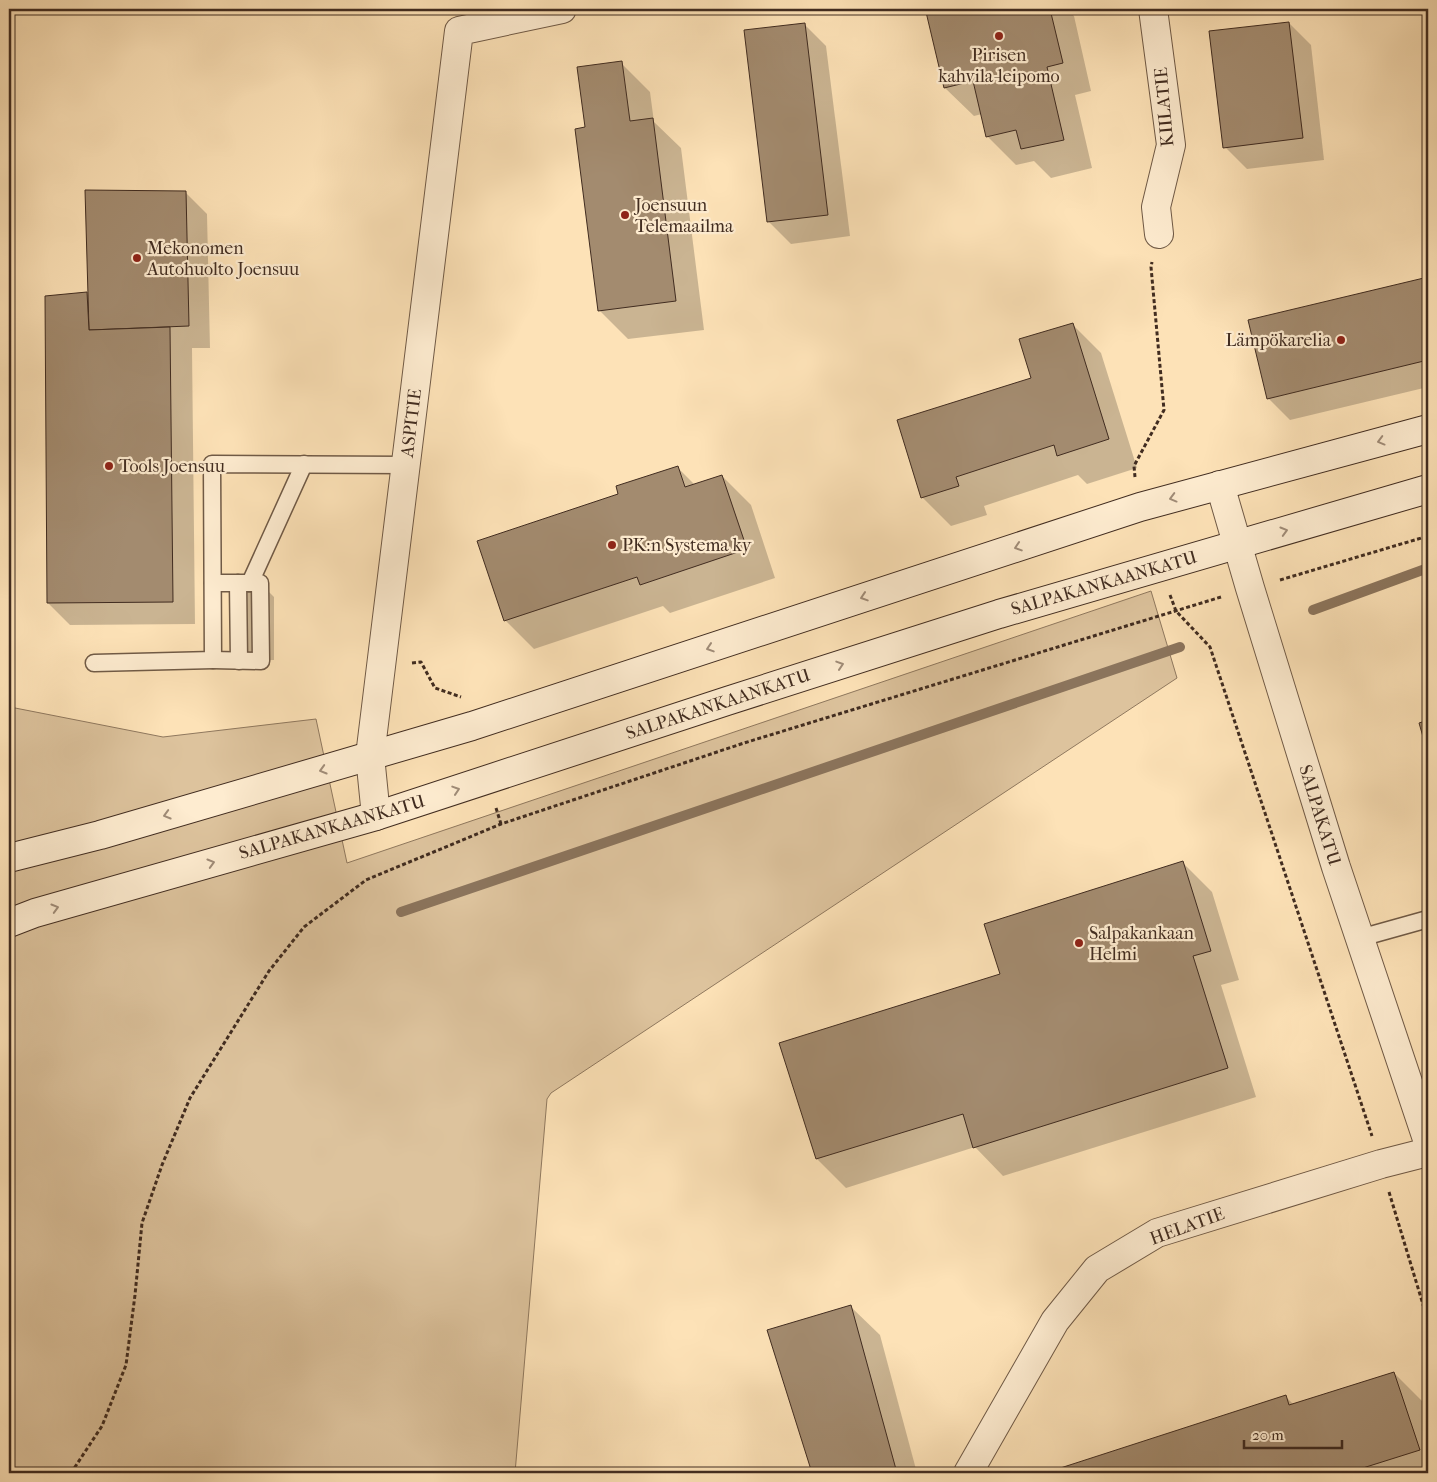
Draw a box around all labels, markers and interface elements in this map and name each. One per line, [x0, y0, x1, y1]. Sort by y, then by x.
marker: Pirisen kahvila-leipomo [993, 30, 1005, 42]
place label: Pirisen kahvila-leipomo [938, 45, 1060, 87]
street label: KIILATIE [1151, 66, 1178, 148]
place label: Joensuun Telemaailma [633, 195, 734, 237]
marker: Joensuun Telemaailma [619, 209, 631, 221]
place label: Mekonomen Autohuolto Joensuu [146, 238, 299, 280]
marker: Mekonomen Autohuolto Joensuu [131, 252, 143, 264]
place label: Lämpökarelia [1225, 330, 1332, 351]
marker: Lämpökarelia [1335, 334, 1347, 346]
street label: ASPITIE [397, 388, 426, 460]
one-way arrow [1378, 436, 1386, 446]
place label: Tools Joensuu [119, 456, 225, 477]
marker: Tools Joensuu [103, 460, 115, 472]
one-way arrow [1169, 492, 1178, 503]
one-way arrow [1280, 526, 1288, 536]
place label: PK:n Systema ky [622, 535, 753, 556]
marker: PK:n Systema ky [606, 539, 618, 551]
one-way arrow [1015, 541, 1023, 551]
street label: SALPAKANKAANKATU [1009, 547, 1200, 620]
one-way arrow [860, 591, 869, 601]
one-way arrow [706, 642, 714, 652]
one-way arrow [835, 660, 844, 670]
street label: SALPAKANKAANKATU [623, 665, 813, 744]
street label: SALPAKATU [1294, 762, 1345, 868]
one-way arrow [320, 764, 328, 774]
one-way arrow [451, 786, 460, 796]
street label: SALPAKANKAANKATU [237, 791, 428, 864]
one-way arrow [164, 810, 172, 820]
one-way arrow [206, 858, 215, 868]
one-way arrow [50, 903, 58, 913]
place label: Salpakankaan Helmi [1089, 923, 1195, 965]
marker: Salpakankaan Helmi [1073, 937, 1085, 949]
street label: HELATIE [1147, 1203, 1227, 1250]
scale bar [1244, 1417, 1342, 1449]
text: 20 m [1252, 1426, 1284, 1444]

